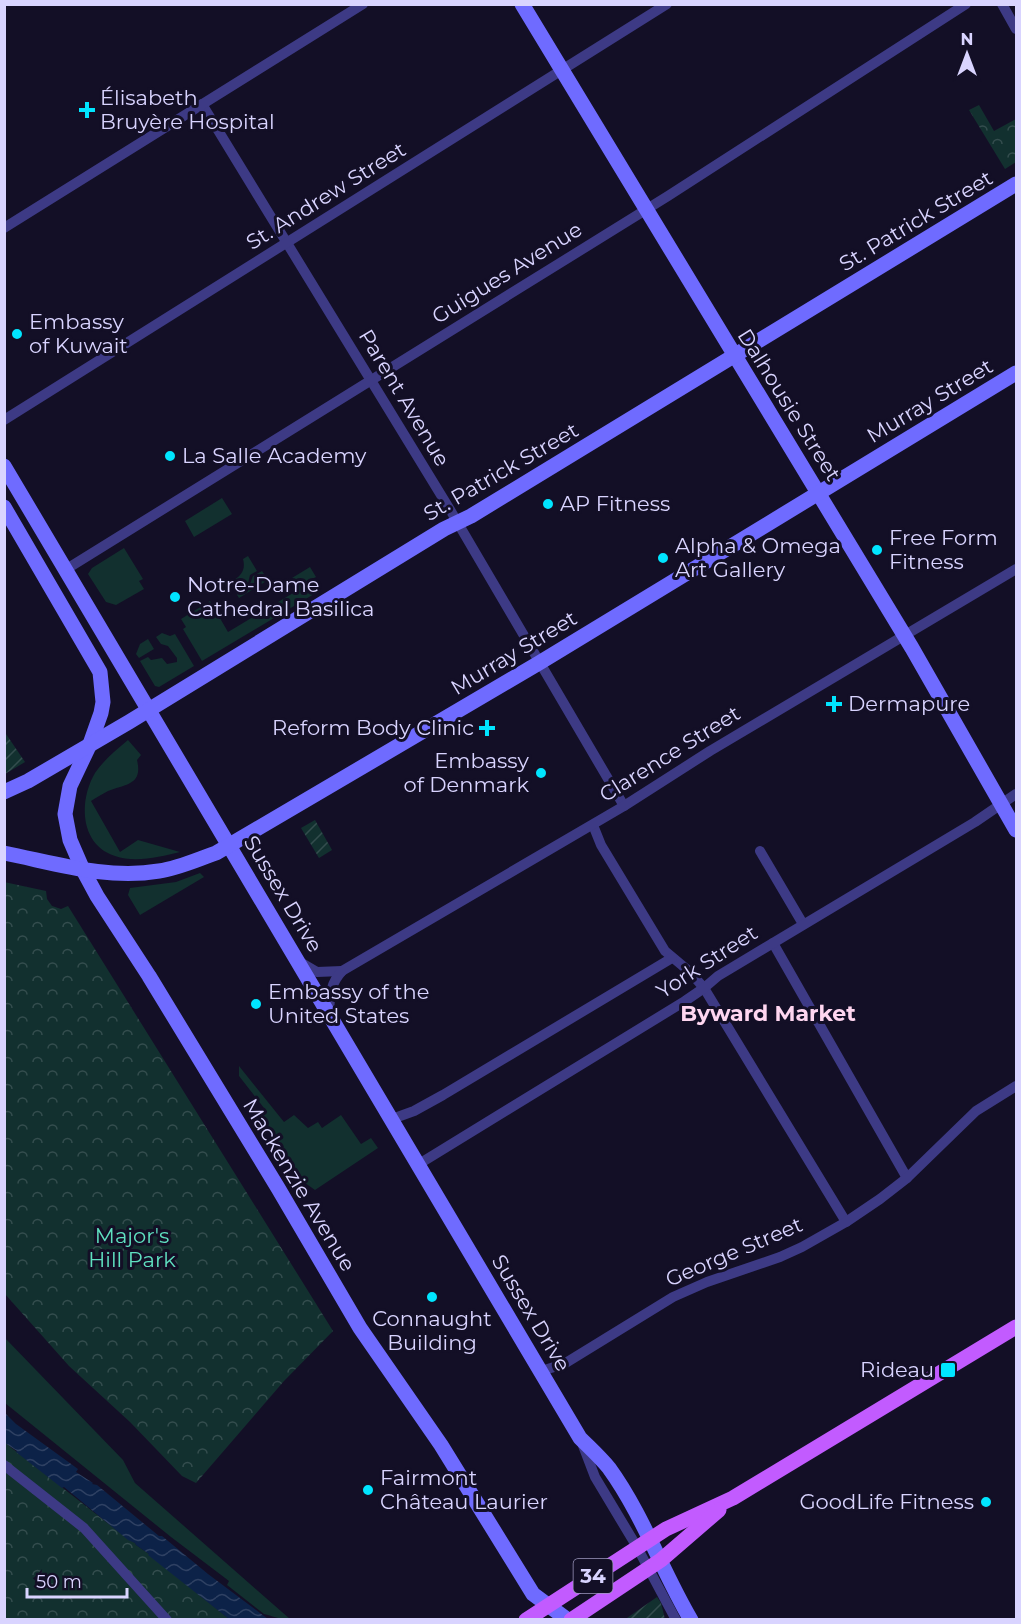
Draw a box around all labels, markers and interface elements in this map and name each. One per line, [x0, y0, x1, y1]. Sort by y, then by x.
north arrow [937, 24, 997, 84]
text: N [961, 30, 973, 49]
place label: Élisabeth Bruyère Hospital [100, 85, 275, 134]
marker: Élisabeth Bruyère Hospital [78, 101, 96, 119]
street label: St. Andrew Street [241, 136, 410, 255]
street label: St. Patrick Street [835, 165, 997, 276]
street label: Guigues Avenue [427, 216, 586, 329]
place label: Embassy of Kuwait [29, 309, 128, 358]
street label: Dalhousie Street [733, 324, 846, 485]
street label: Parent Avenue [354, 325, 455, 471]
marker: Embassy of Kuwait [10, 327, 24, 341]
street label: Murray Street [862, 353, 997, 448]
street label: St. Patrick Street [419, 417, 583, 526]
place label: La Salle Academy [182, 443, 367, 468]
marker: La Salle Academy [163, 449, 177, 463]
place label: AP Fitness [560, 491, 670, 516]
marker: AP Fitness [541, 497, 555, 511]
place label: Free Form Fitness [889, 525, 998, 574]
place label: Alpha & Omega Art Gallery [675, 533, 841, 582]
marker: Free Form Fitness [870, 543, 884, 557]
marker: Alpha & Omega Art Gallery [656, 551, 670, 565]
place label: Notre-Dame Cathedral Basilica [187, 572, 375, 621]
marker: Notre-Dame Cathedral Basilica [168, 590, 182, 604]
street label: Murray Street [446, 605, 581, 700]
place label: Dermapure [848, 691, 970, 716]
marker: Dermapure [825, 695, 843, 713]
street label: Clarence Street [595, 700, 745, 807]
place label: Reform Body Clinic [272, 715, 474, 740]
marker: Reform Body Clinic [478, 719, 496, 737]
place label: Embassy of Denmark [403, 748, 530, 797]
marker: Embassy of Denmark [534, 766, 548, 780]
street label: Sussex Drive [239, 831, 328, 957]
street label: York Street [652, 920, 762, 1003]
place label: Embassy of the United States [268, 979, 429, 1028]
marker: Embassy of the United States [249, 997, 263, 1011]
district label: Byward Market [680, 1000, 856, 1027]
street label: Mackenzie Avenue [238, 1094, 361, 1276]
street label: George Street [662, 1211, 806, 1292]
park label: Major's Hill Park [88, 1223, 176, 1272]
street label: Sussex Drive [487, 1250, 576, 1376]
marker: Connaught Building [425, 1290, 439, 1304]
place label: Connaught Building [372, 1306, 492, 1355]
place label: Rideau [860, 1357, 934, 1382]
marker: Rideau [939, 1361, 957, 1379]
place label: Fairmont Château Laurier [380, 1465, 548, 1514]
marker: Fairmont Château Laurier [361, 1483, 375, 1497]
place label: GoodLife Fitness [799, 1489, 974, 1514]
marker: GoodLife Fitness [979, 1495, 993, 1509]
road number: 34 [574, 1559, 612, 1593]
scale bar [27, 1561, 128, 1599]
text: 50 m [36, 1571, 82, 1593]

